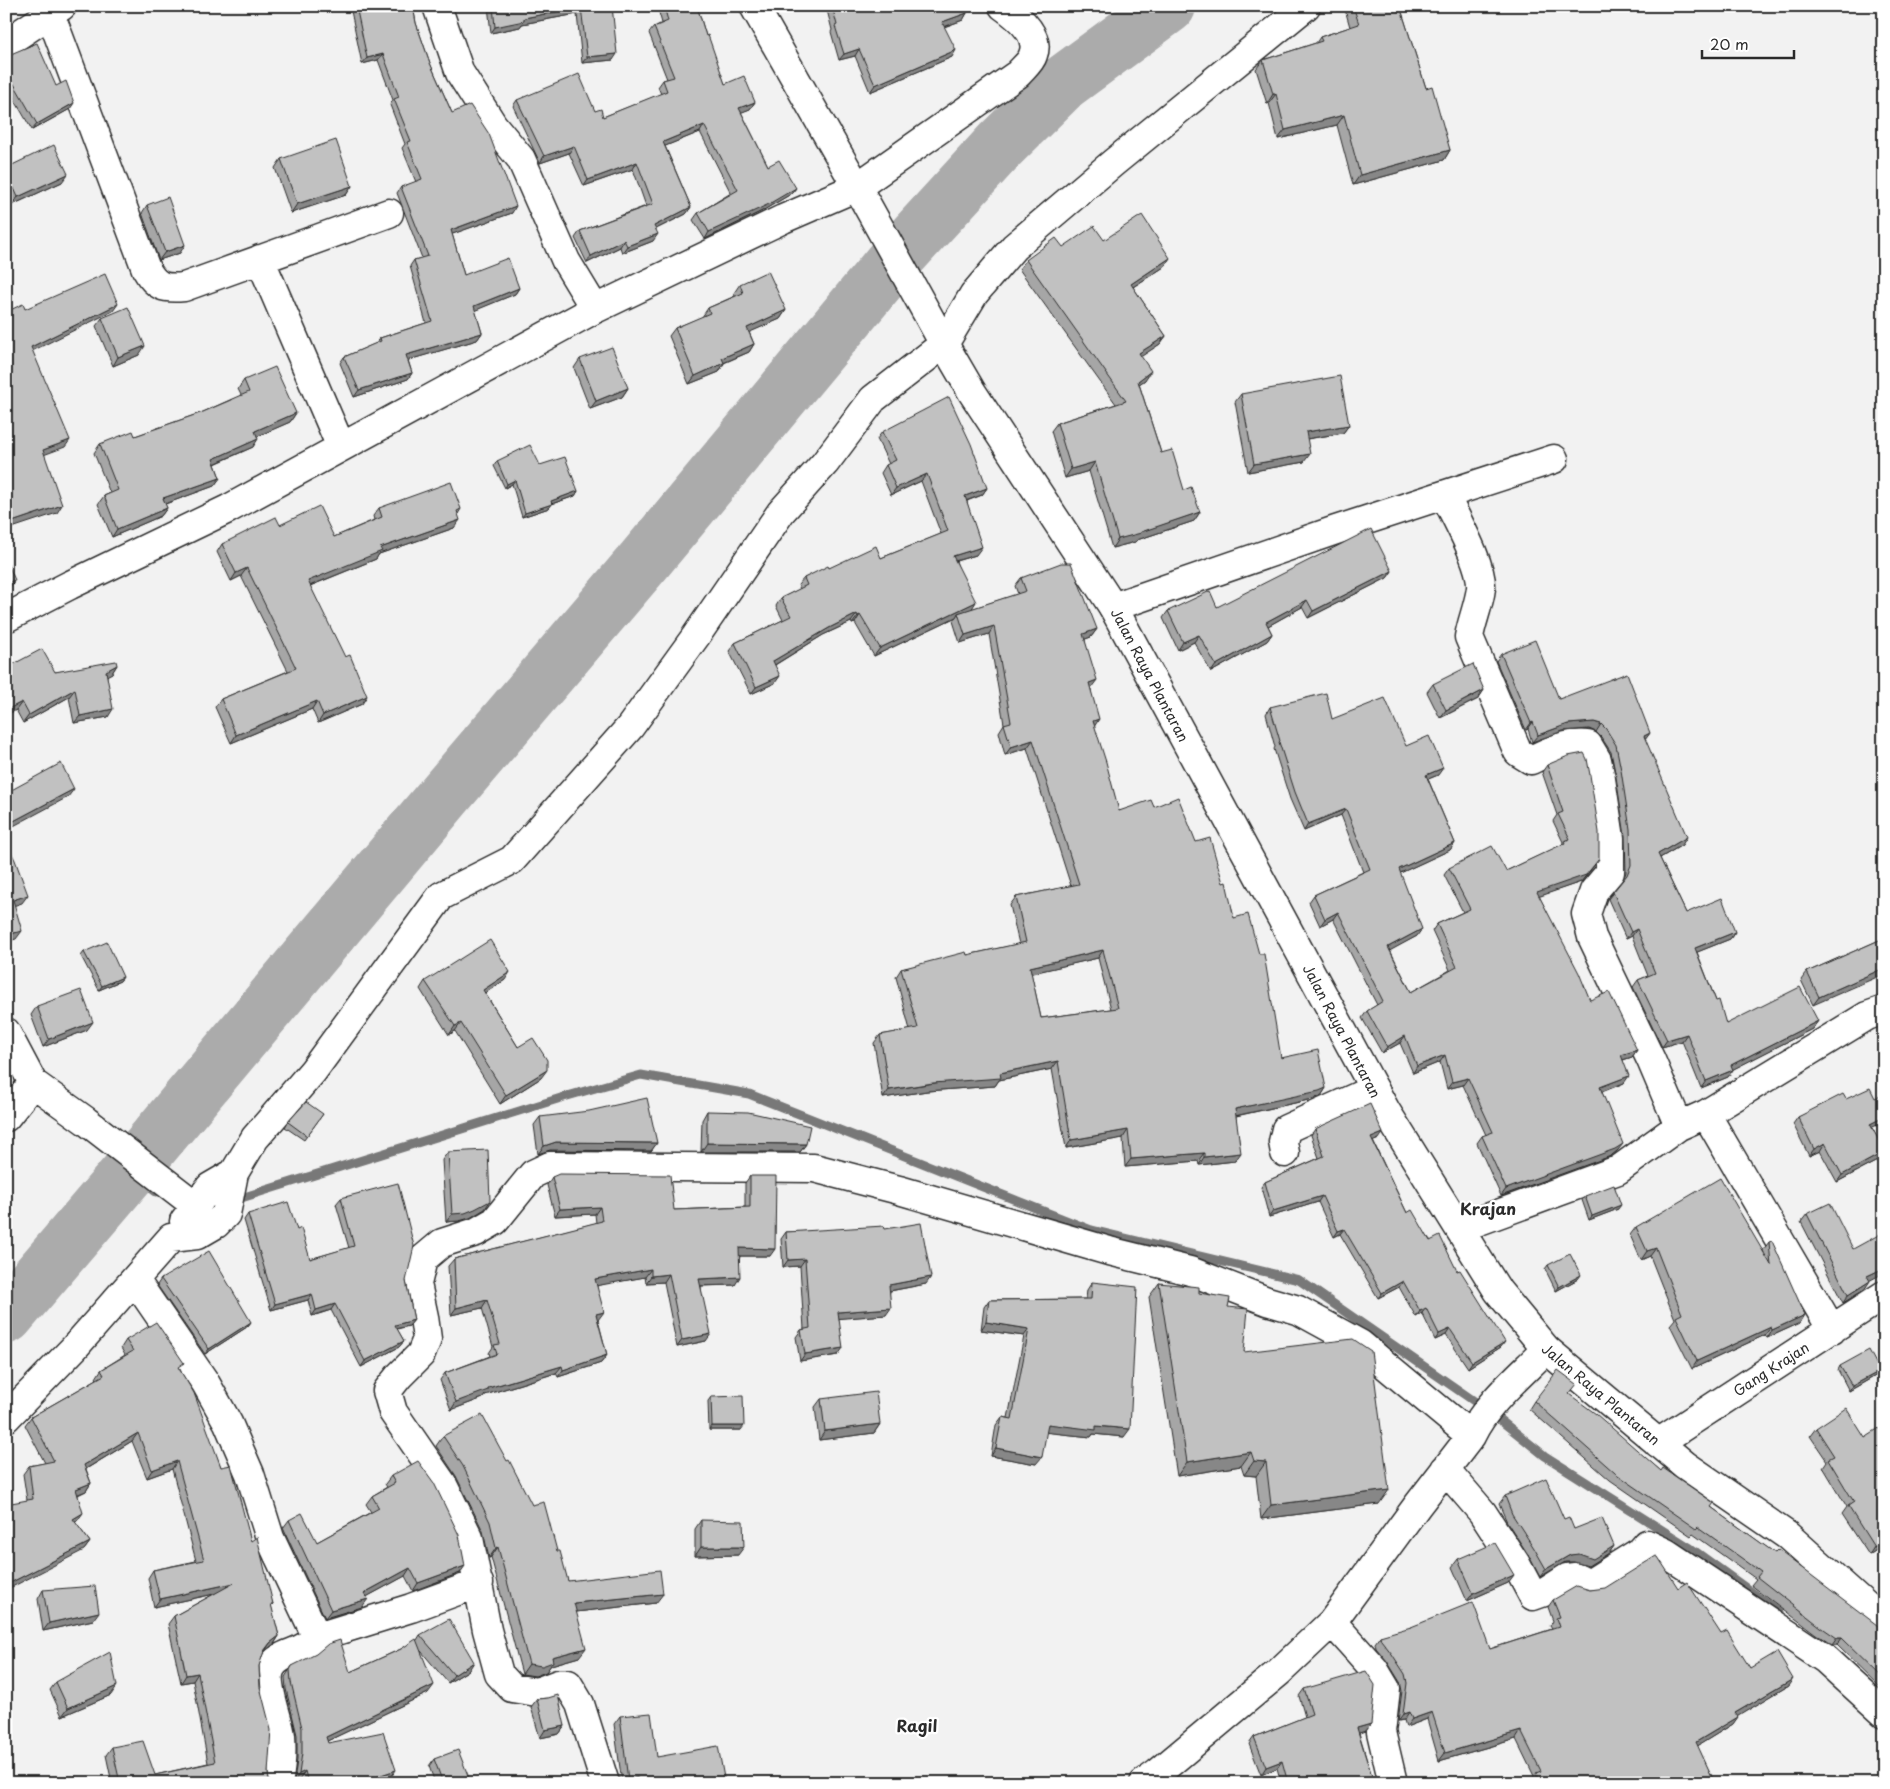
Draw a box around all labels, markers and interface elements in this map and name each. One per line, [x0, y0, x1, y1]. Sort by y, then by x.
scale bar [1702, 28, 1795, 60]
text: 20 m [1710, 32, 1749, 55]
street label: Jalan Raya Plantaran [1106, 604, 1194, 746]
street label: Jalan Raya Plantaran [1298, 960, 1386, 1102]
district label: Krajan [1460, 1196, 1516, 1220]
street label: Gang Krajan [1729, 1337, 1813, 1401]
street label: Jalan Raya Plantaran [1537, 1338, 1665, 1450]
district label: Ragil [897, 1713, 937, 1737]

